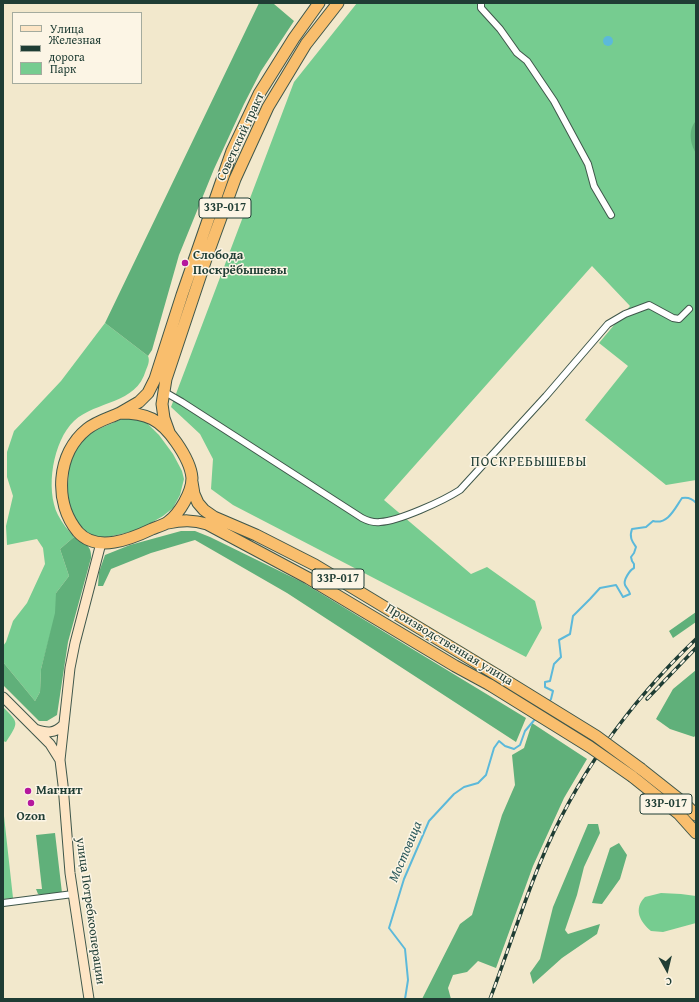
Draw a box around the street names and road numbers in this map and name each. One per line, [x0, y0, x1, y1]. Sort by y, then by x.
street label: Советский тракт [214, 90, 268, 184]
road number: 33Р-017 [199, 198, 251, 218]
road number: 33Р-017 [312, 569, 364, 589]
street label: Производственная улица [383, 601, 515, 689]
road number: 33Р-017 [640, 794, 692, 814]
street label: улица Потребкооперации [72, 836, 108, 986]

